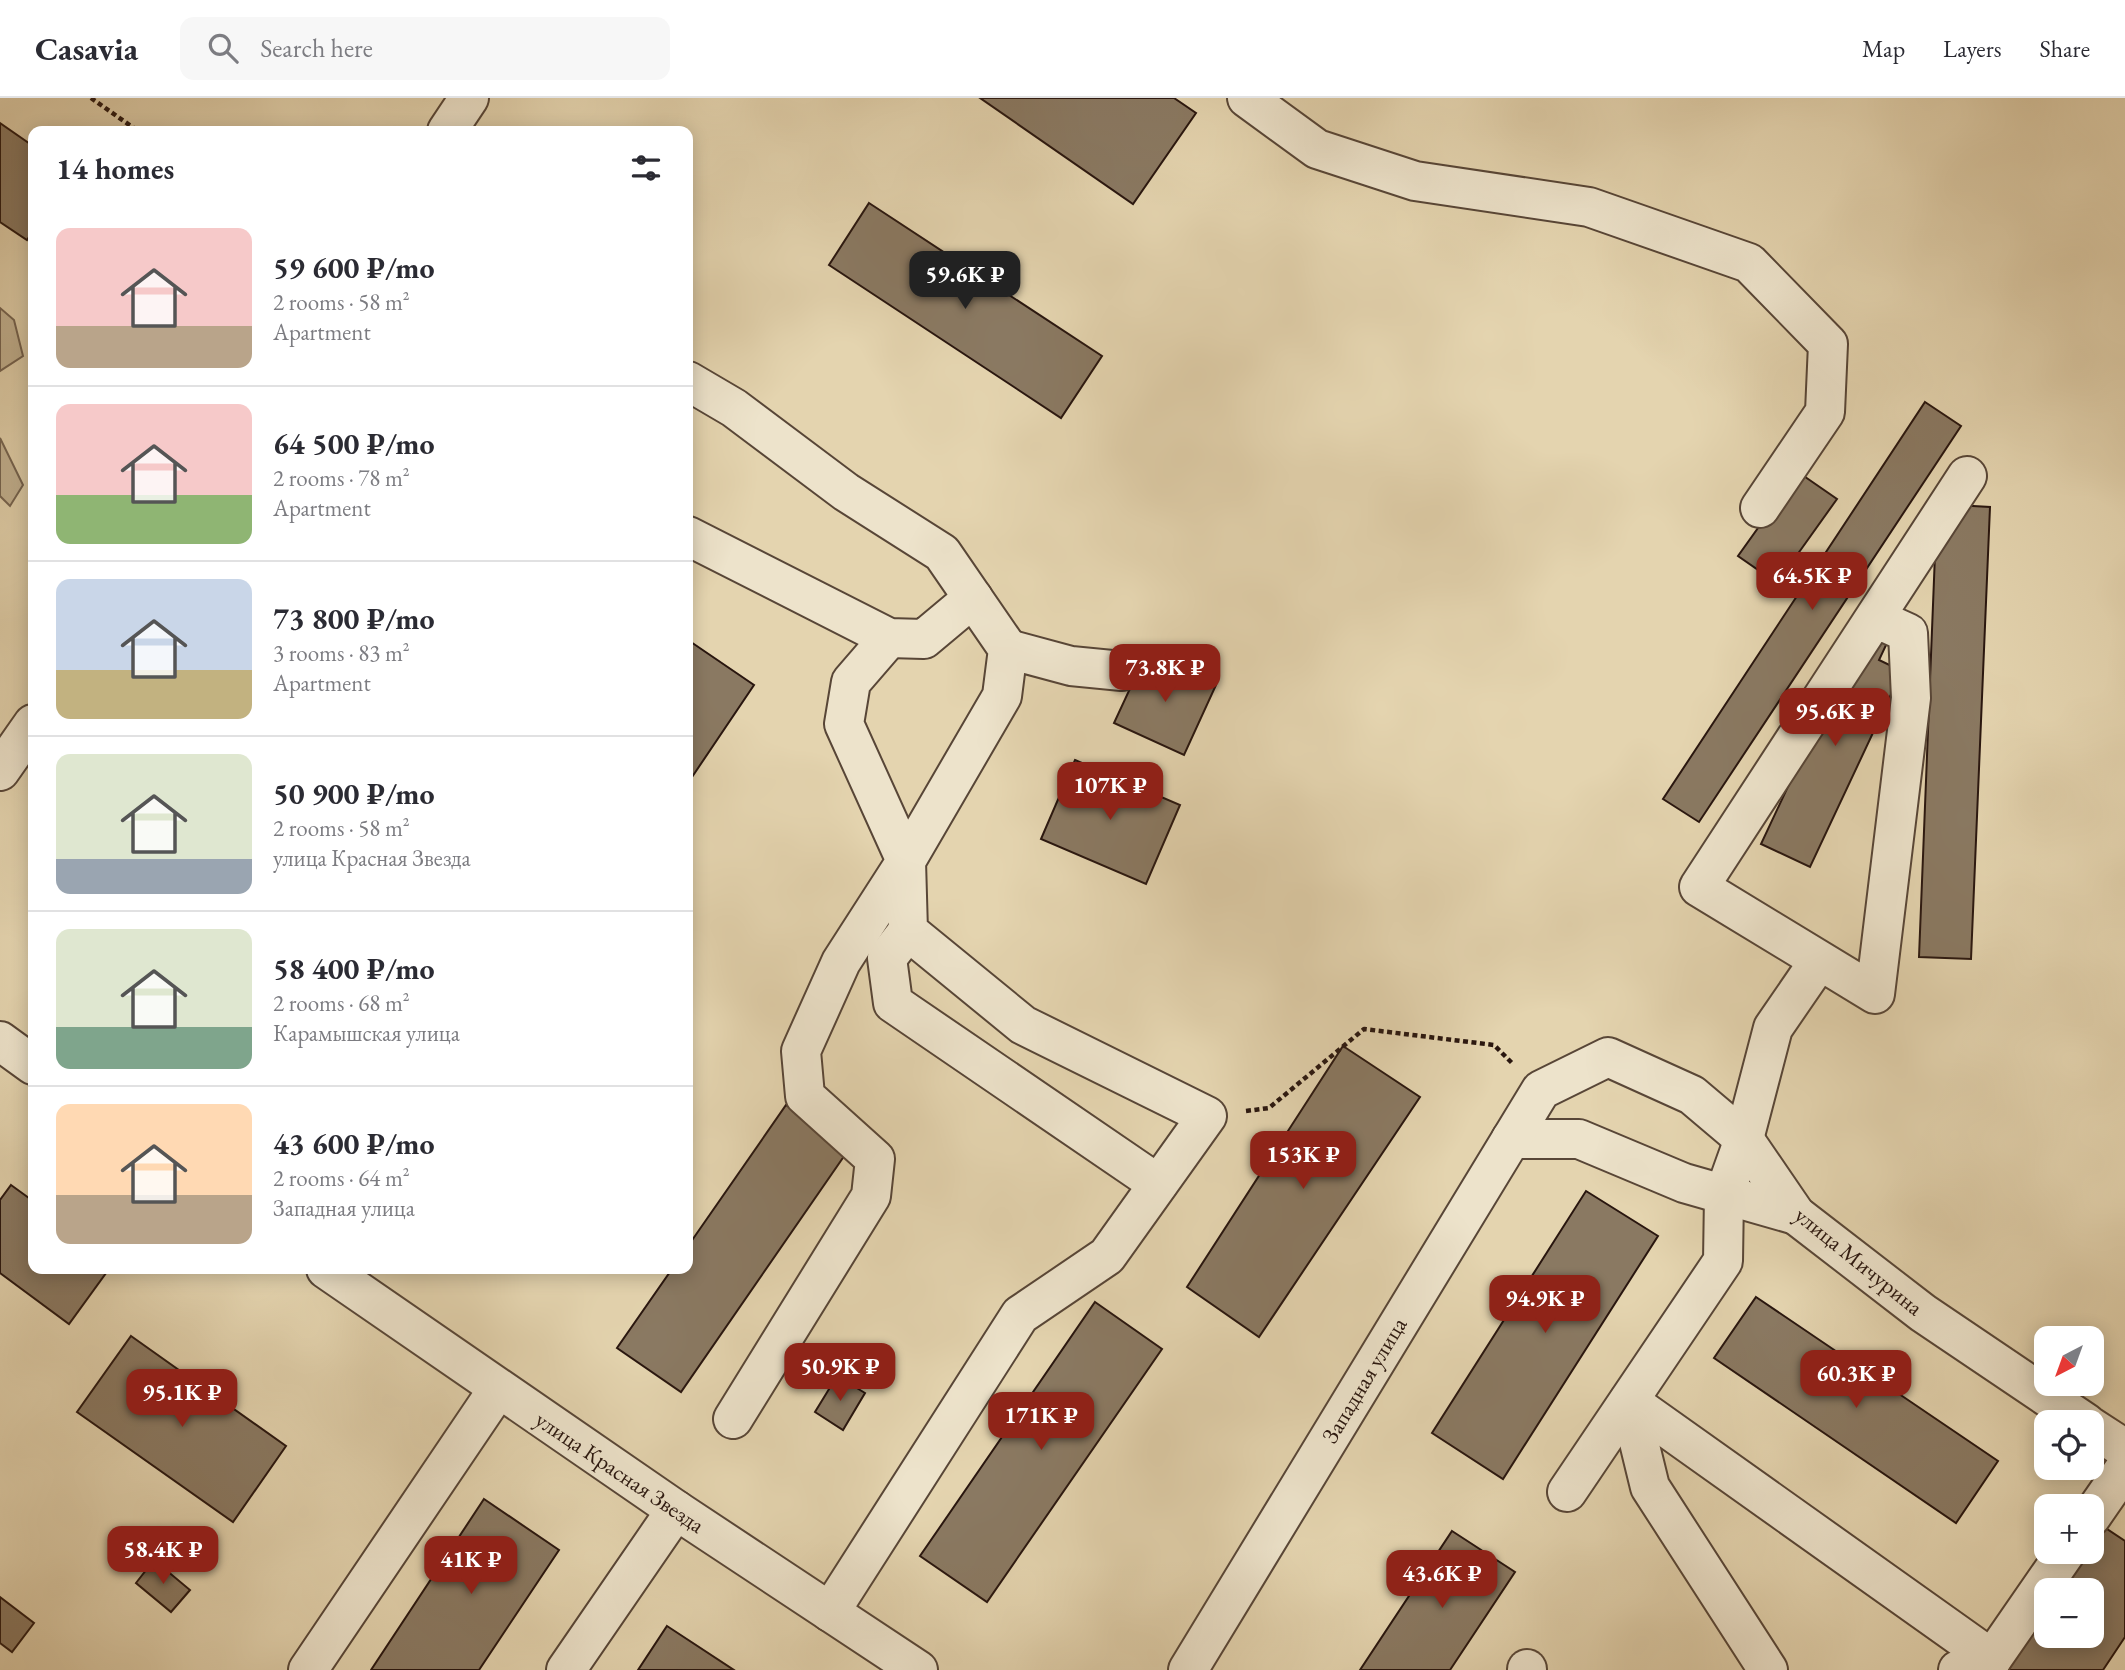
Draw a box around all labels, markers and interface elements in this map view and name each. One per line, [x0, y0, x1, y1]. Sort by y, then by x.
search box [180, 17, 670, 80]
text: Casavia [35, 27, 138, 70]
icon: search [204, 29, 242, 67]
text: Search here [260, 31, 373, 65]
text: Map [1862, 33, 1905, 64]
text: Layers [1943, 33, 2002, 64]
text: Share [2040, 33, 2090, 64]
text: 14 homes [56, 149, 174, 188]
icon: filters [627, 149, 665, 187]
text: 59 600 ₽/mo [273, 248, 435, 287]
pin: 59.6K ₽ [900, 252, 1030, 311]
icon: home [112, 256, 196, 340]
text: 59.6K ₽ [925, 259, 1005, 289]
text: 2 rooms · 58 m² [273, 287, 410, 317]
text: Apartment [273, 317, 371, 347]
text: 64 500 ₽/mo [273, 424, 435, 463]
icon: home [112, 432, 196, 516]
text: 2 rooms · 78 m² [273, 463, 410, 493]
text: Apartment [273, 493, 371, 523]
pin: 64.5K ₽ [1747, 552, 1877, 612]
text: 64.5K ₽ [1772, 560, 1852, 590]
text: 73 800 ₽/mo [273, 599, 435, 638]
icon: home [112, 607, 196, 691]
text: 3 rooms · 83 m² [273, 638, 410, 668]
pin: 73.8K ₽ [1100, 644, 1230, 704]
text: 73.8K ₽ [1125, 652, 1205, 682]
text: Apartment [273, 668, 371, 698]
pin: 95.6K ₽ [1770, 688, 1900, 748]
text: 95.6K ₽ [1795, 696, 1875, 726]
pin: 107K ₽ [1053, 762, 1167, 822]
text: 107K ₽ [1073, 770, 1147, 800]
text: 50 900 ₽/mo [273, 774, 435, 813]
icon: home [112, 782, 196, 866]
text: 2 rooms · 58 m² [273, 813, 410, 843]
text: улица Красная Звезда [273, 843, 471, 873]
text: 58 400 ₽/mo [273, 949, 435, 988]
icon: home [112, 957, 196, 1041]
text: 2 rooms · 68 m² [273, 988, 410, 1018]
text: Карамышская улица [273, 1018, 460, 1048]
text: 43 600 ₽/mo [273, 1124, 435, 1163]
icon: home [112, 1132, 196, 1216]
pin: 153K ₽ [1246, 1132, 1360, 1191]
text: 153K ₽ [1266, 1139, 1340, 1169]
text: 2 rooms · 64 m² [273, 1163, 410, 1193]
text: Западная улица [273, 1193, 415, 1223]
street label: улица Мичурина [1789, 1200, 1930, 1323]
pin: 94.9K ₽ [1480, 1276, 1610, 1335]
text: 94.9K ₽ [1505, 1283, 1585, 1313]
street label: Западная улица [1315, 1311, 1414, 1449]
north arrow [2034, 1326, 2104, 1396]
map controls [2034, 1326, 2104, 1648]
pin: 50.9K ₽ [775, 1344, 905, 1403]
pin: 60.3K ₽ [1791, 1350, 1921, 1410]
text: 50.9K ₽ [800, 1351, 880, 1381]
text: 60.3K ₽ [1816, 1358, 1896, 1388]
pin: 95.1K ₽ [117, 1370, 247, 1429]
text: 95.1K ₽ [142, 1377, 222, 1407]
pin: 171K ₽ [984, 1392, 1098, 1452]
text: 171K ₽ [1004, 1400, 1078, 1430]
street label: улица Красная Звезда [530, 1404, 711, 1540]
button: locate [2034, 1410, 2104, 1480]
button: + [2034, 1494, 2104, 1564]
pin: 58.4K ₽ [98, 1526, 228, 1586]
text: 58.4K ₽ [123, 1534, 203, 1564]
pin: 41K ₽ [422, 1536, 520, 1596]
text: 41K ₽ [440, 1544, 502, 1574]
pin: 43.6K ₽ [1377, 1550, 1507, 1610]
text: 43.6K ₽ [1402, 1558, 1482, 1588]
button: − [2034, 1578, 2104, 1648]

